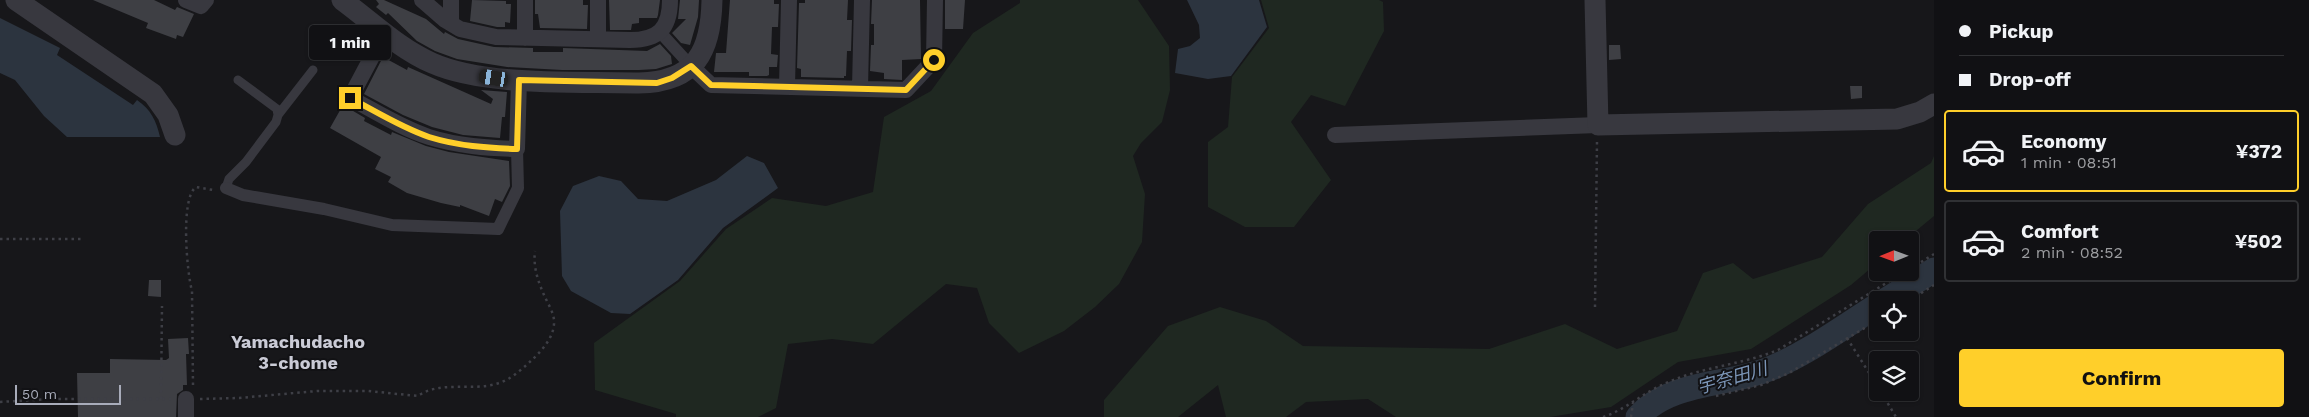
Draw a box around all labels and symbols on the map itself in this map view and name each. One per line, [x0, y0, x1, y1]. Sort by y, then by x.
callout: 1 min [309, 26, 391, 61]
route start [923, 49, 945, 71]
car [478, 68, 509, 88]
route end [339, 87, 361, 109]
north arrow [1869, 231, 1919, 281]
district label: Yamachudacho 3-chome [231, 331, 365, 373]
water label: 宇奈田川 [1694, 357, 1771, 398]
scale bar [15, 382, 121, 405]

